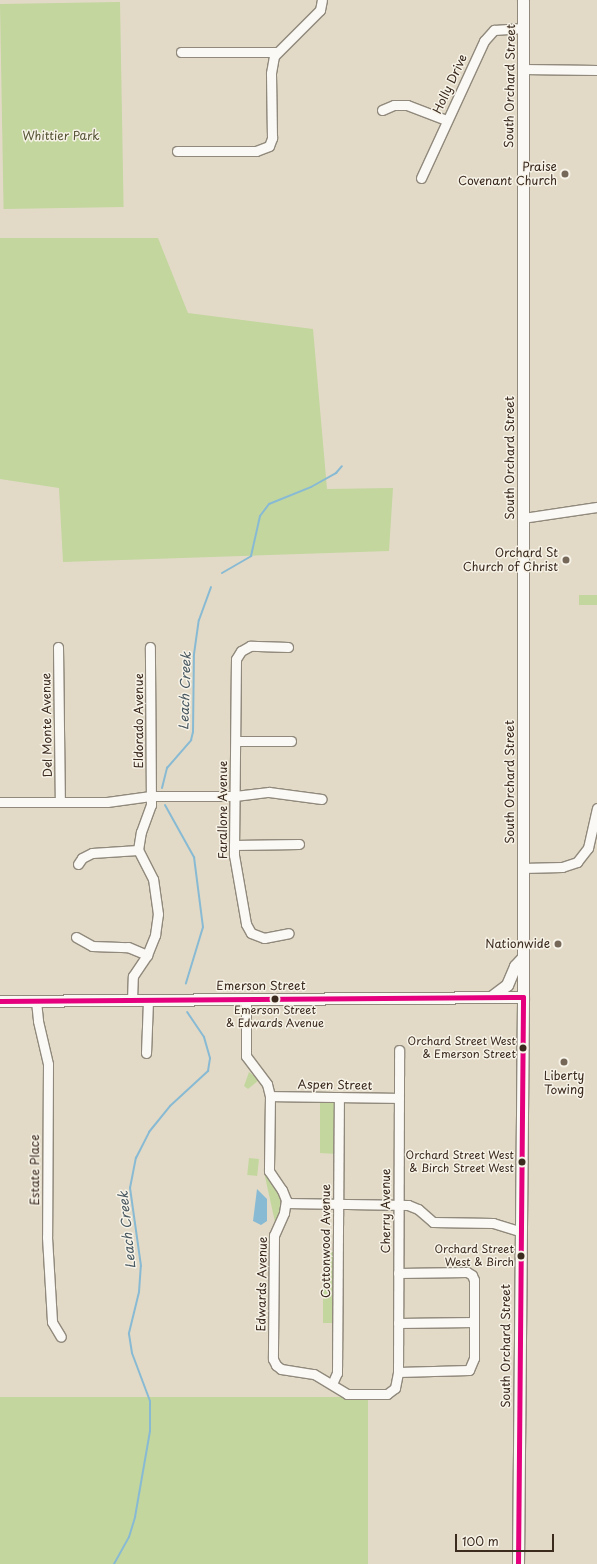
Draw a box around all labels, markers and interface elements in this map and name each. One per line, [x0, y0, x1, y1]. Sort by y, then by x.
street label: South Orchard Street [502, 24, 518, 148]
street label: Holly Drive [430, 52, 470, 116]
park label: Whittier Park [22, 129, 100, 143]
place label: Praise Covenant Church [458, 160, 557, 188]
marker: Praise Covenant Church [560, 169, 570, 179]
street label: South Orchard Street [503, 396, 517, 520]
place label: Orchard St Church of Christ [463, 546, 558, 574]
marker: Orchard St Church of Christ [561, 555, 571, 565]
water label: Leach Creek [176, 651, 194, 731]
street label: Del Monte Avenue [39, 673, 55, 777]
street label: Eldorado Avenue [132, 673, 146, 769]
street label: South Orchard Street [503, 720, 517, 844]
street label: Farallone Avenue [216, 761, 230, 859]
place label: Nationwide [485, 937, 550, 951]
marker: Nationwide [553, 939, 563, 949]
street label: Emerson Street [216, 979, 306, 993]
marker: Emerson Street & Edwards Avenue [270, 994, 280, 1004]
place label: Emerson Street & Edwards Avenue [226, 1004, 324, 1030]
place label: Orchard Street West & Emerson Street [406, 1035, 516, 1061]
marker: Orchard Street West & Emerson Street [518, 1043, 528, 1053]
marker: Liberty Towing [559, 1057, 569, 1067]
place label: Liberty Towing [544, 1069, 584, 1097]
street label: Aspen Street [297, 1077, 373, 1093]
street label: Estate Place [28, 1135, 42, 1205]
place label: Orchard Street West & Birch Street West [404, 1149, 514, 1175]
marker: Orchard Street West & Birch Street West [517, 1157, 527, 1167]
street label: Cherry Avenue [379, 1168, 393, 1254]
street label: Cottonwood Avenue [319, 1184, 333, 1298]
water label: Leach Creek [115, 1190, 139, 1270]
street label: Edwards Avenue [254, 1237, 270, 1331]
place label: Orchard Street West & Birch [434, 1243, 514, 1269]
marker: Orchard Street West & Birch [516, 1251, 526, 1261]
street label: South Orchard Street [499, 1284, 513, 1408]
scale bar [457, 1526, 556, 1552]
text: 100 m [462, 1532, 499, 1550]

